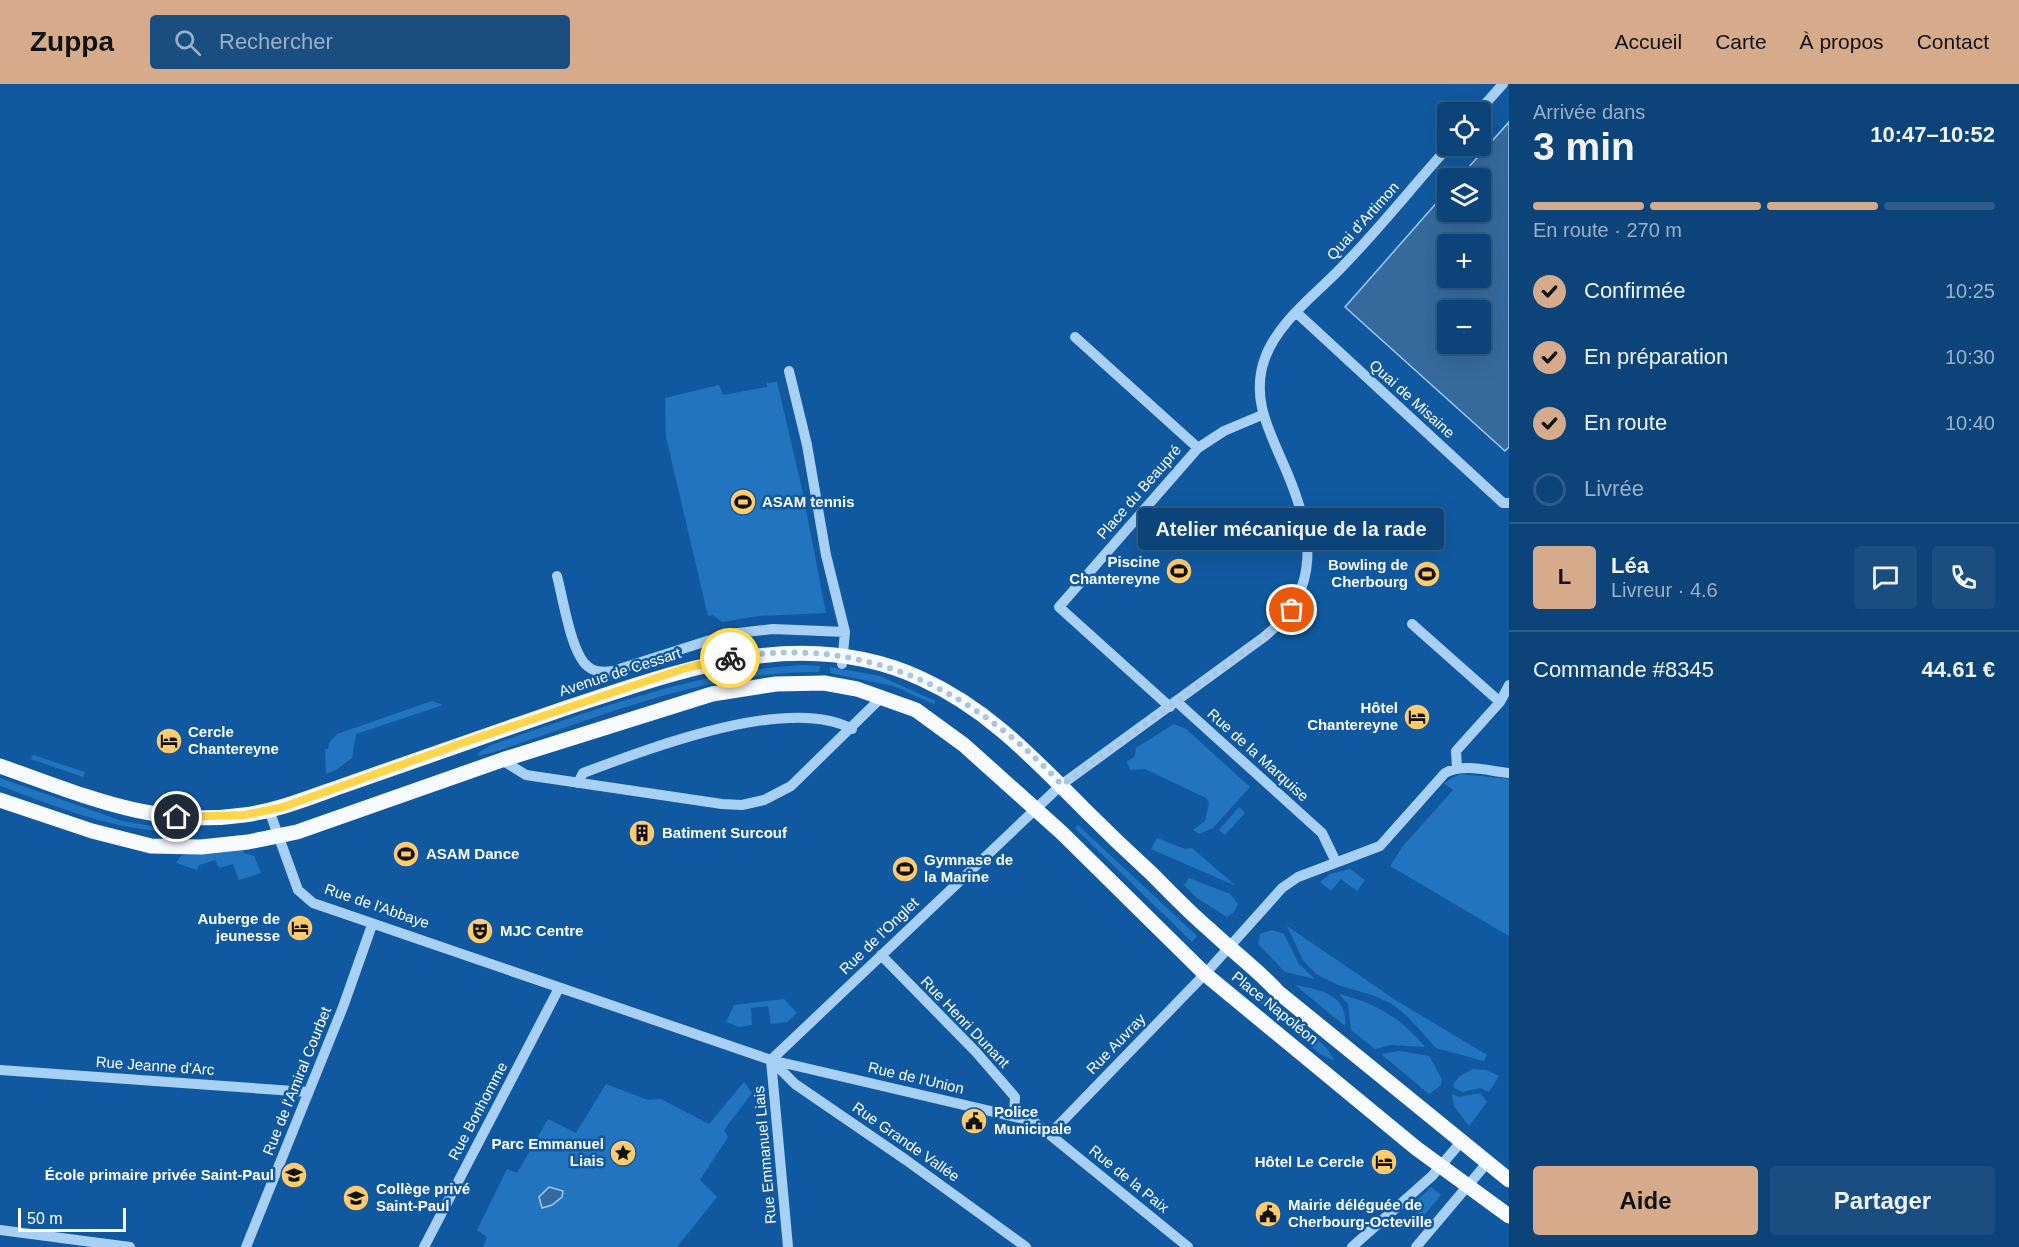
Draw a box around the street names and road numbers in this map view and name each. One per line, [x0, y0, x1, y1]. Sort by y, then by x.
street label: Quai d’Artimon [1323, 178, 1402, 263]
street label: Quai de Misaine [1366, 356, 1458, 441]
street label: Place du Beaupré [1093, 441, 1184, 542]
street label: Avenue de Cessart [557, 644, 684, 699]
street label: Rue de la Marquise [1204, 705, 1312, 804]
street label: Rue de l'Abbaye [323, 880, 432, 931]
street label: Rue de l'Onglet [836, 893, 922, 978]
street label: Place Napoléon [1229, 968, 1322, 1048]
street label: Rue Henri Dunant [918, 973, 1014, 1071]
street label: Rue de l'Amiral Courbet [259, 1003, 334, 1158]
street label: Rue Auvray [1083, 1010, 1149, 1077]
street label: Rue Jeanne d'Arc [95, 1053, 215, 1078]
street label: Rue de l'Union [866, 1058, 966, 1097]
street label: Rue Bonhomme [445, 1059, 511, 1163]
street label: Rue Emmanuel Liais [750, 1085, 779, 1225]
street label: Rue Grande Vallée [850, 1098, 963, 1185]
street label: Rue de la Paix [1086, 1141, 1173, 1216]

